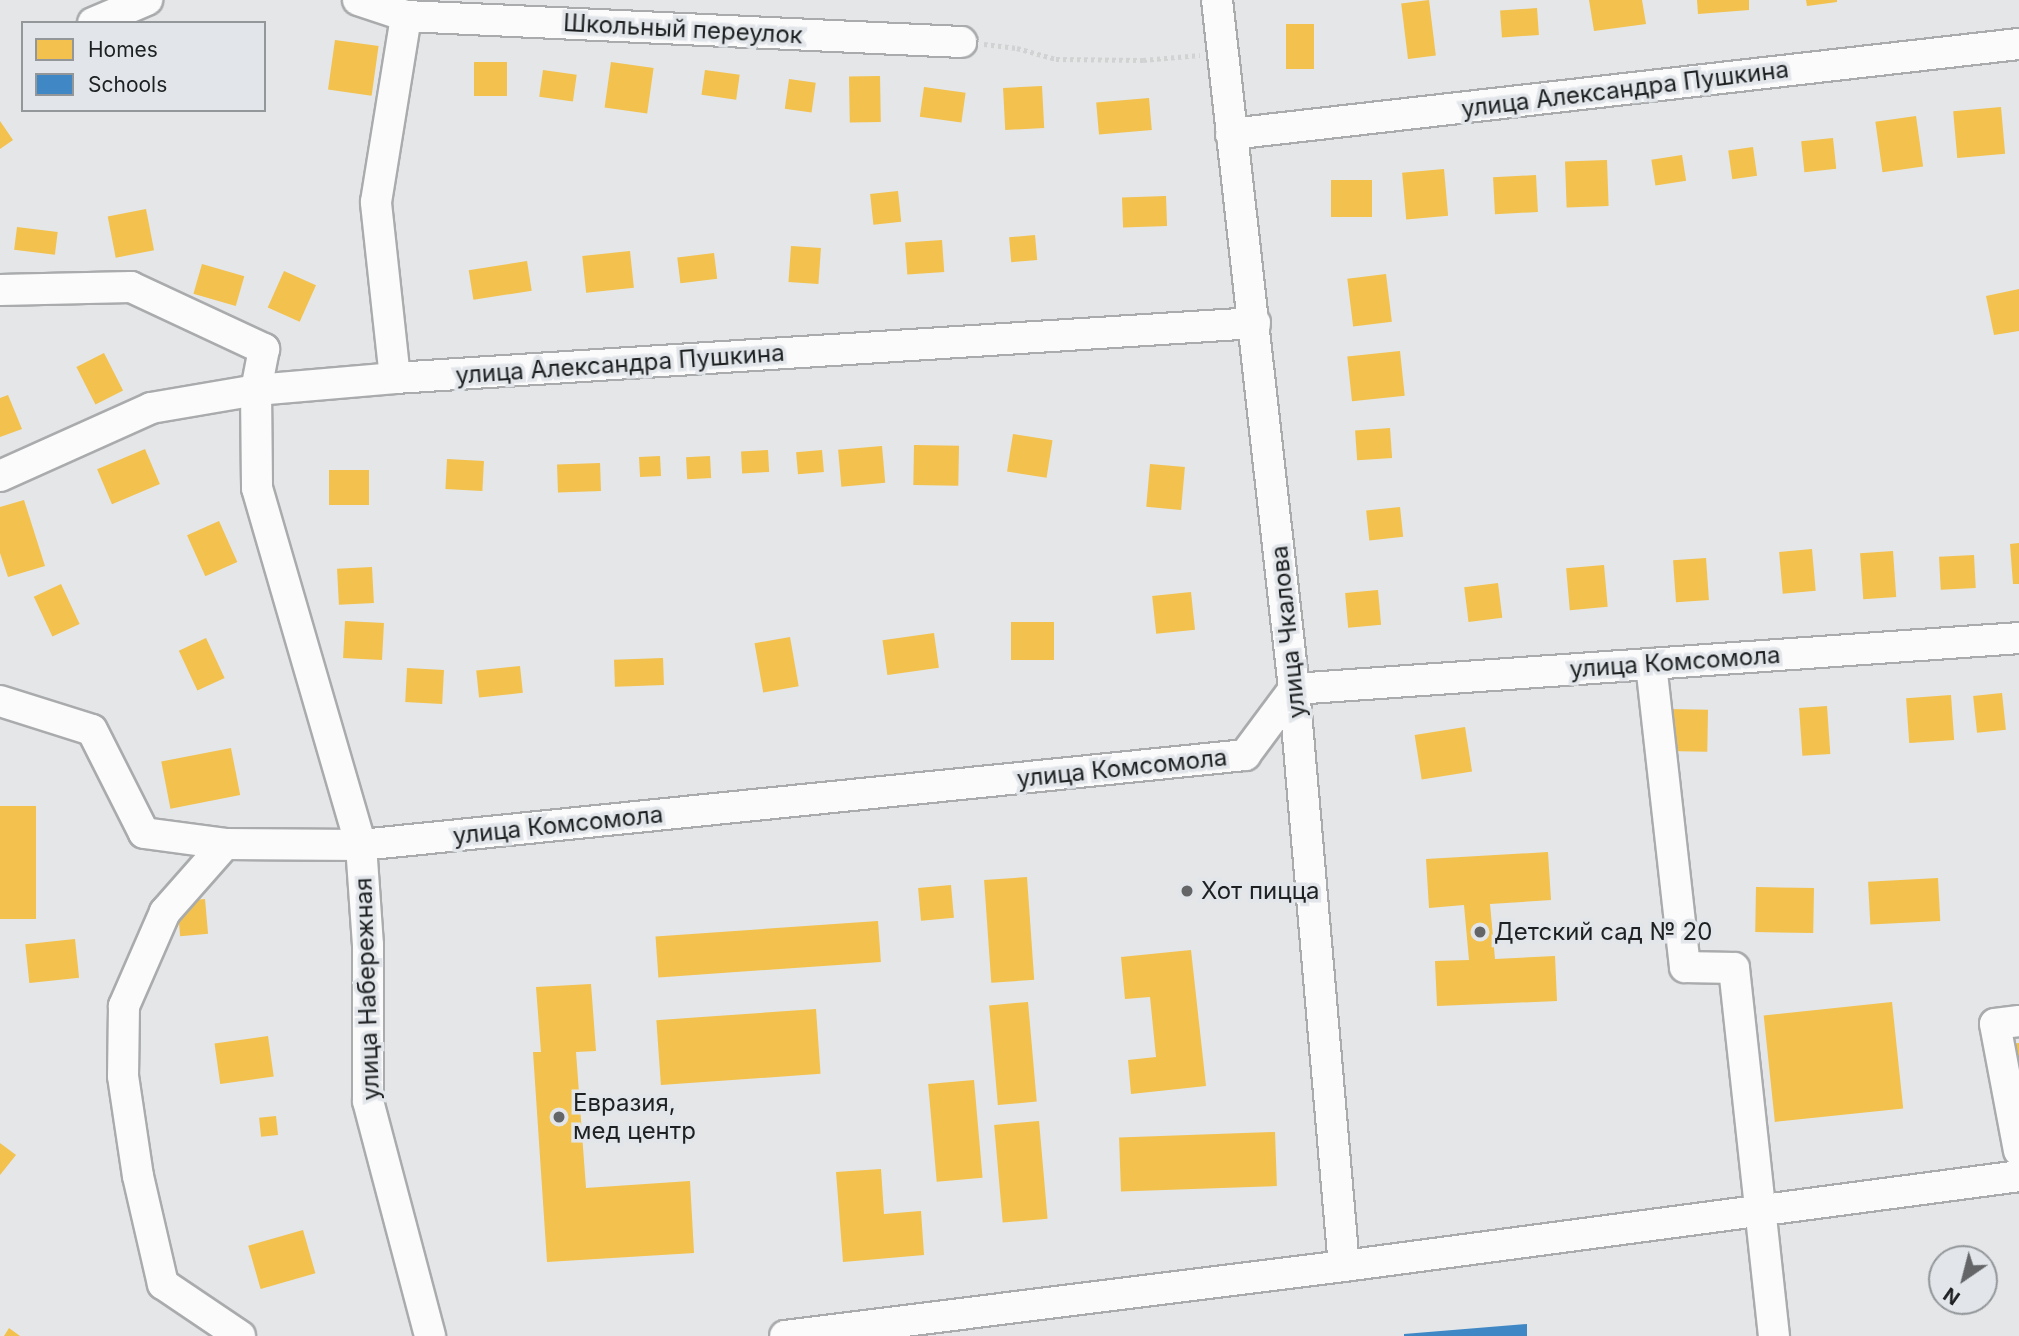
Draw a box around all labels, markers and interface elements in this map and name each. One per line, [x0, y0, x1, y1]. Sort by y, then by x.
street label: Школьный переулок [563, 8, 803, 50]
legend [21, 21, 266, 112]
text: Homes [88, 37, 158, 62]
street label: улица Александра Пушкина [1460, 55, 1790, 123]
text: Schools [88, 72, 167, 97]
street label: улица Александра Пушкина [455, 338, 785, 390]
street label: улица Чкалова [1265, 544, 1311, 720]
street label: улица Комсомола [1569, 640, 1781, 684]
street label: улица Комсомола [1015, 743, 1229, 793]
street label: улица Комсомола [451, 800, 665, 850]
street label: улица Набережная [349, 877, 385, 1101]
place label: Хот пицца [1201, 877, 1319, 905]
marker: Хот пицца [1179, 883, 1195, 899]
place label: Детский сад № 20 [1494, 918, 1712, 946]
marker: Детский сад № 20 [1472, 924, 1488, 940]
place label: Евразия, мед центр [573, 1089, 696, 1145]
marker: Евразия, мед центр [551, 1109, 567, 1125]
north arrow [1928, 1245, 1998, 1315]
text: N [1939, 1282, 1964, 1310]

